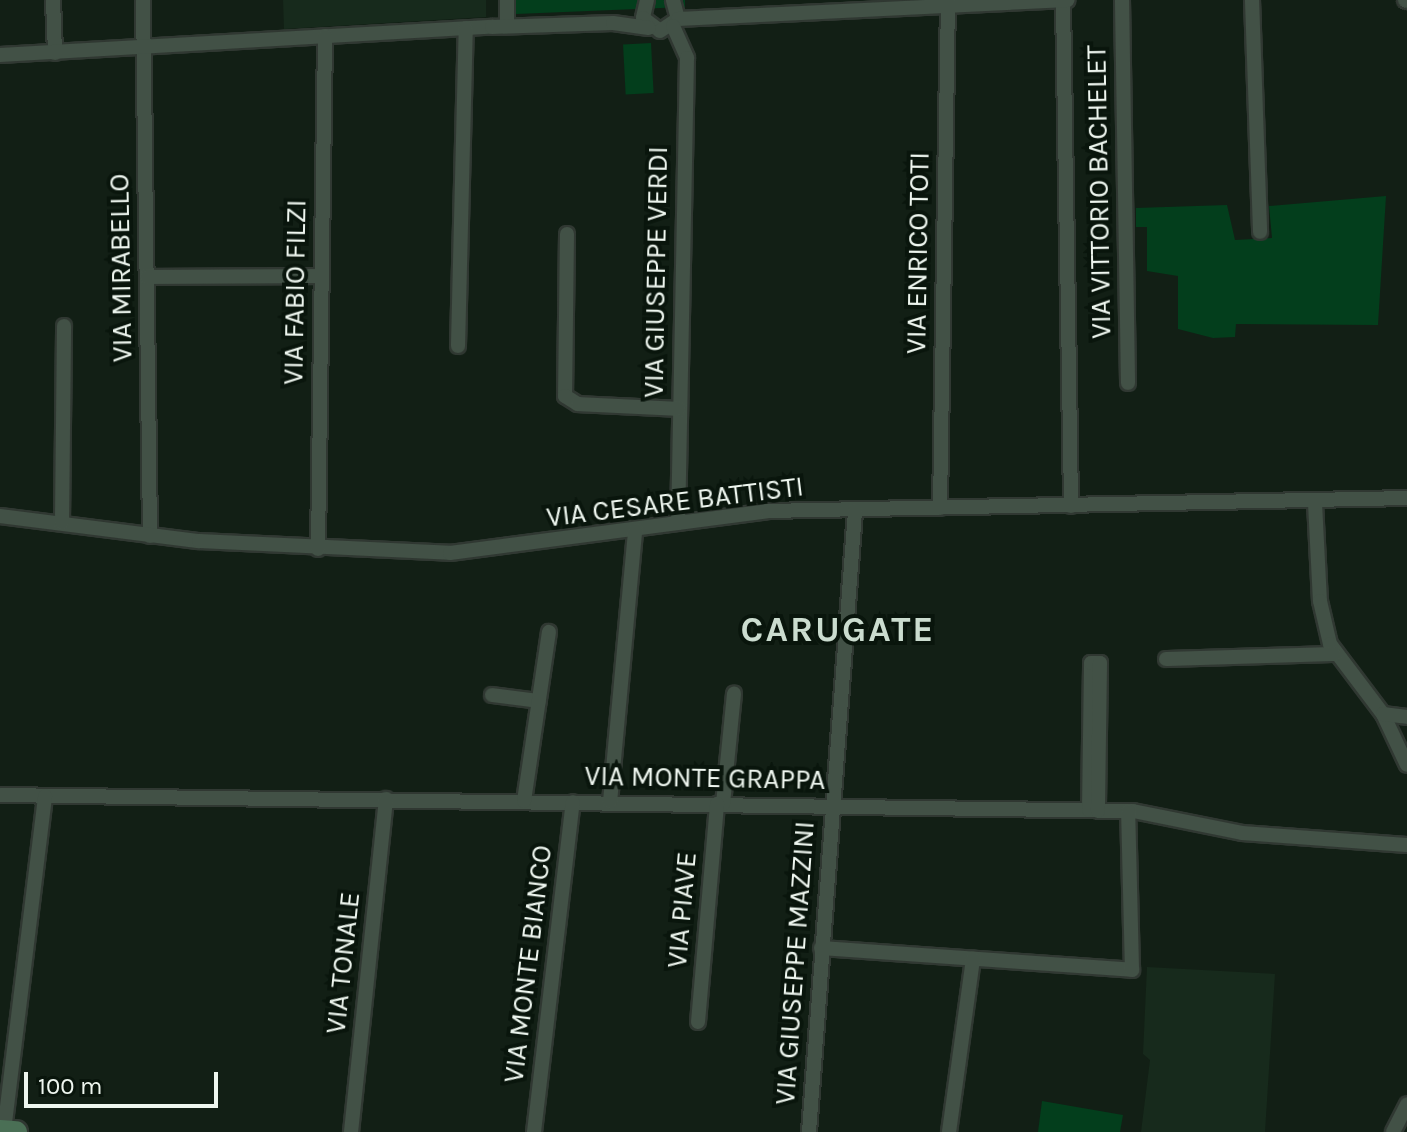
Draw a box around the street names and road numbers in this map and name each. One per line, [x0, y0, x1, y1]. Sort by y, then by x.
street label: VIA VITTORIO BACHELET [1080, 45, 1118, 339]
street label: VIA GIUSEPPE VERDI [637, 146, 675, 398]
street label: VIA ENRICO TOTI [899, 152, 937, 354]
street label: VIA MIRABELLO [103, 173, 139, 363]
street label: VIA FABIO FILZI [277, 199, 313, 385]
street label: VIA CESARE BATTISTI [545, 470, 805, 534]
street label: VIA MONTE GRAPPA [584, 759, 826, 797]
street label: VIA GIUSEPPE MAZZINI [768, 820, 822, 1106]
street label: VIA MONTE BIANCO [497, 843, 559, 1085]
street label: VIA PIAVE [660, 851, 704, 969]
street label: VIA TONALE [319, 890, 367, 1036]

